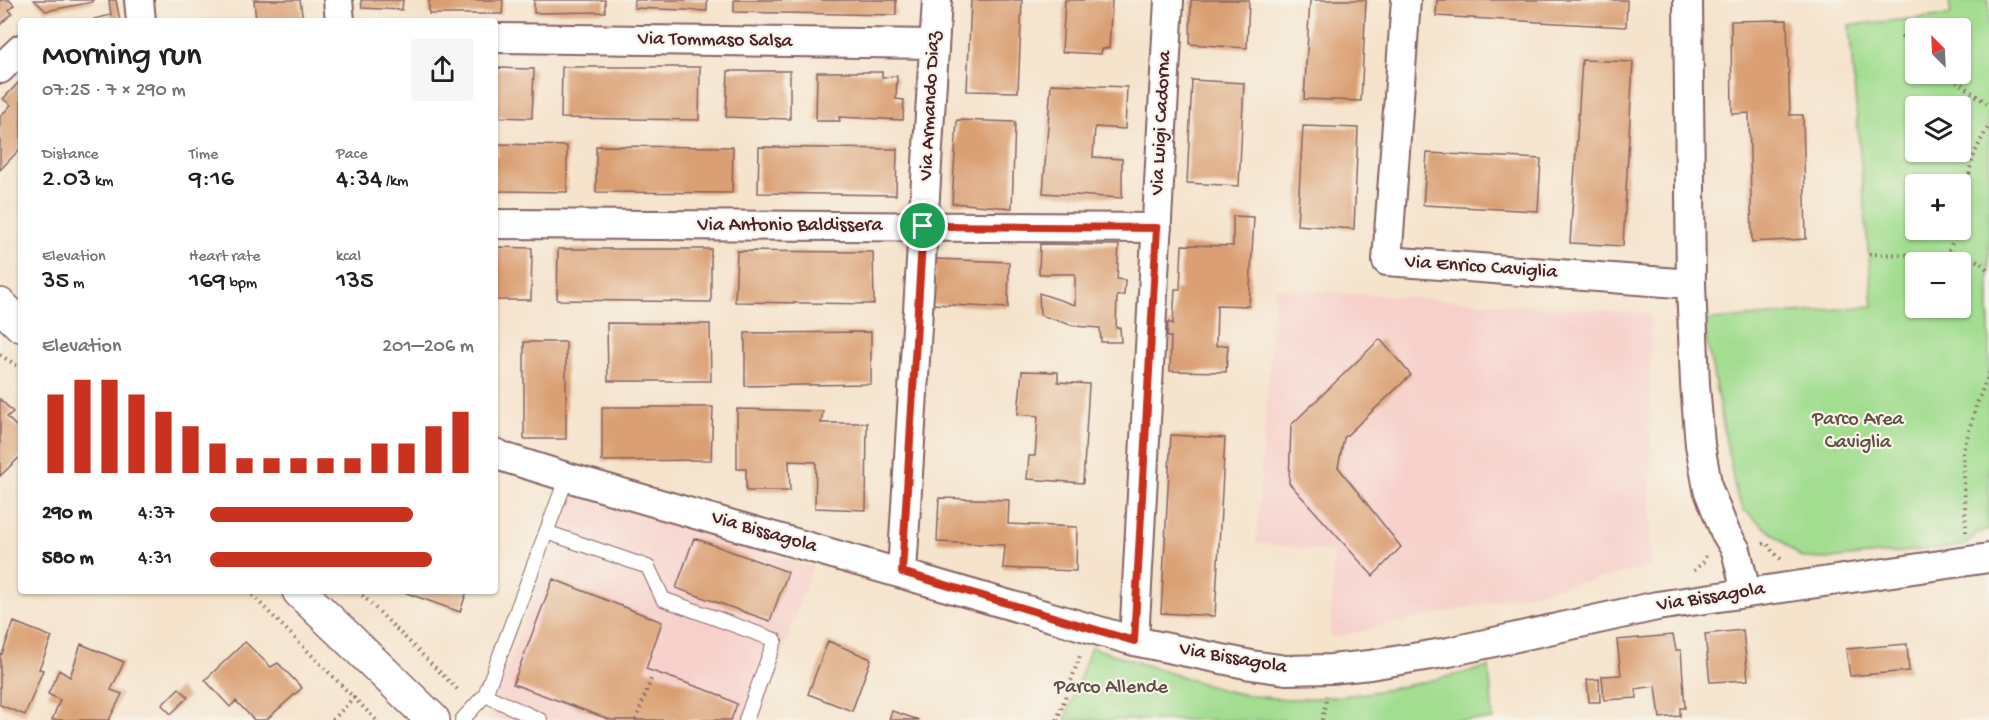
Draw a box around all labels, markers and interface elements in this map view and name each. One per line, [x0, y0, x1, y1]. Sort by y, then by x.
north arrow [1905, 18, 1971, 84]
map controls [1905, 18, 1971, 318]
street label: Via Tommaso Salsa [637, 28, 793, 54]
street label: Via Armando Diaz [916, 30, 946, 182]
text: Morning run [42, 38, 202, 76]
button: share [411, 38, 474, 101]
street label: Via Luigi Cadorna [1147, 49, 1177, 197]
text: 07:25 · 7 × 290 m [42, 80, 186, 103]
button: layers [1905, 96, 1971, 162]
text: Distance [42, 146, 99, 165]
text: Time [189, 146, 218, 165]
text: Pace [336, 146, 367, 165]
text: 2.03 [42, 165, 91, 196]
text: 9:16 [189, 165, 234, 196]
text: 4:34 [336, 165, 382, 196]
text: km [91, 173, 113, 192]
text: /km [382, 173, 408, 192]
button: + [1905, 174, 1971, 240]
pin [897, 200, 948, 251]
icon: arrive [906, 209, 939, 242]
street label: Via Antonio Baldissera [696, 215, 883, 238]
text: Elevation [42, 248, 106, 267]
text: Heart rate [189, 248, 261, 267]
text: kcal [336, 248, 361, 267]
street label: Via Enrico Caviglia [1403, 251, 1559, 285]
button: − [1905, 252, 1971, 318]
text: 35 [42, 267, 69, 298]
text: 169 [189, 267, 226, 298]
text: 135 [336, 267, 374, 298]
text: m [69, 275, 84, 294]
text: bpm [226, 275, 257, 294]
text: Elevation [42, 336, 122, 359]
text: 201–206 m [382, 336, 474, 359]
park label: Parco Area Caviglia [1811, 409, 1905, 455]
text: 290 m [42, 503, 92, 526]
text: 4:37 [138, 503, 175, 526]
street label: Via Bissagola [707, 507, 820, 559]
text: 580 m [42, 548, 94, 571]
text: 4:31 [138, 548, 172, 571]
street label: Via Bissagola [1654, 578, 1767, 618]
street label: Via Bissagola [1176, 638, 1290, 680]
park label: Parco Allende [1053, 677, 1168, 700]

